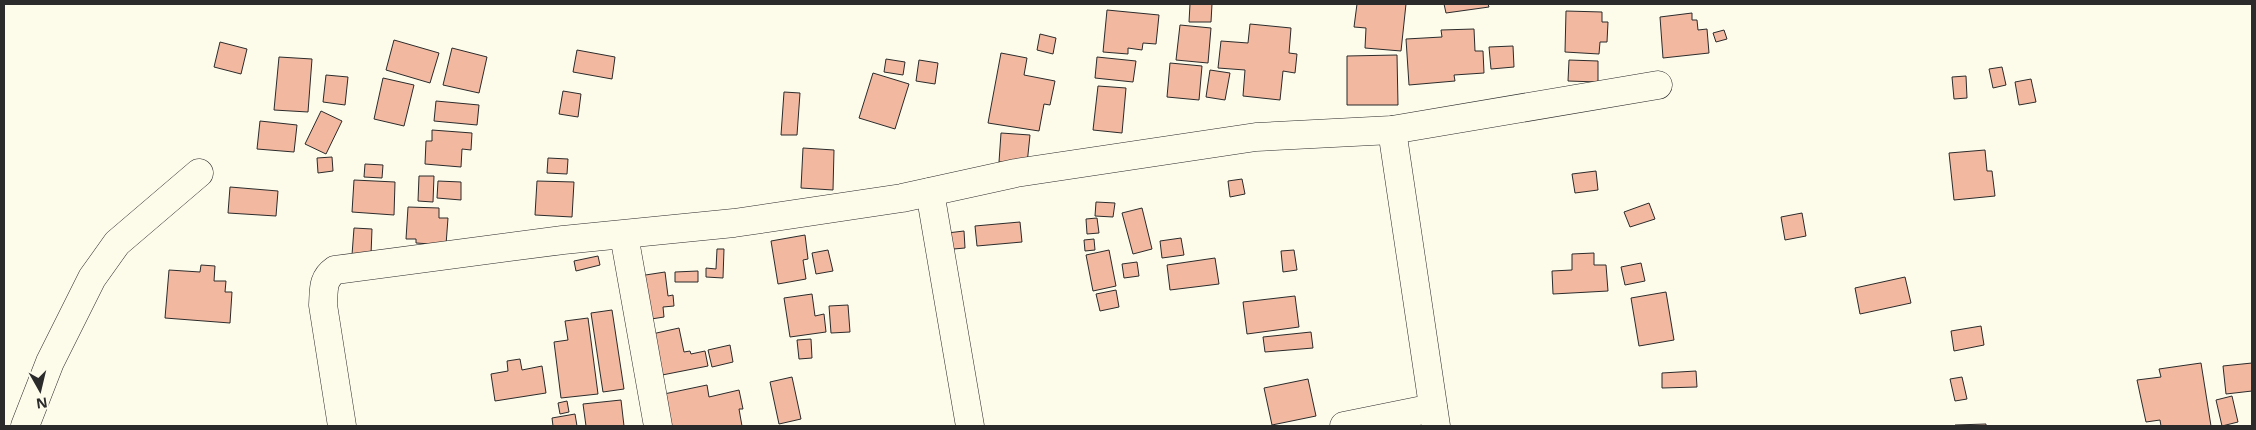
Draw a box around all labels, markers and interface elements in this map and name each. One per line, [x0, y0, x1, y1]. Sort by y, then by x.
north arrow [15, 365, 65, 415]
text: N [35, 393, 49, 414]

